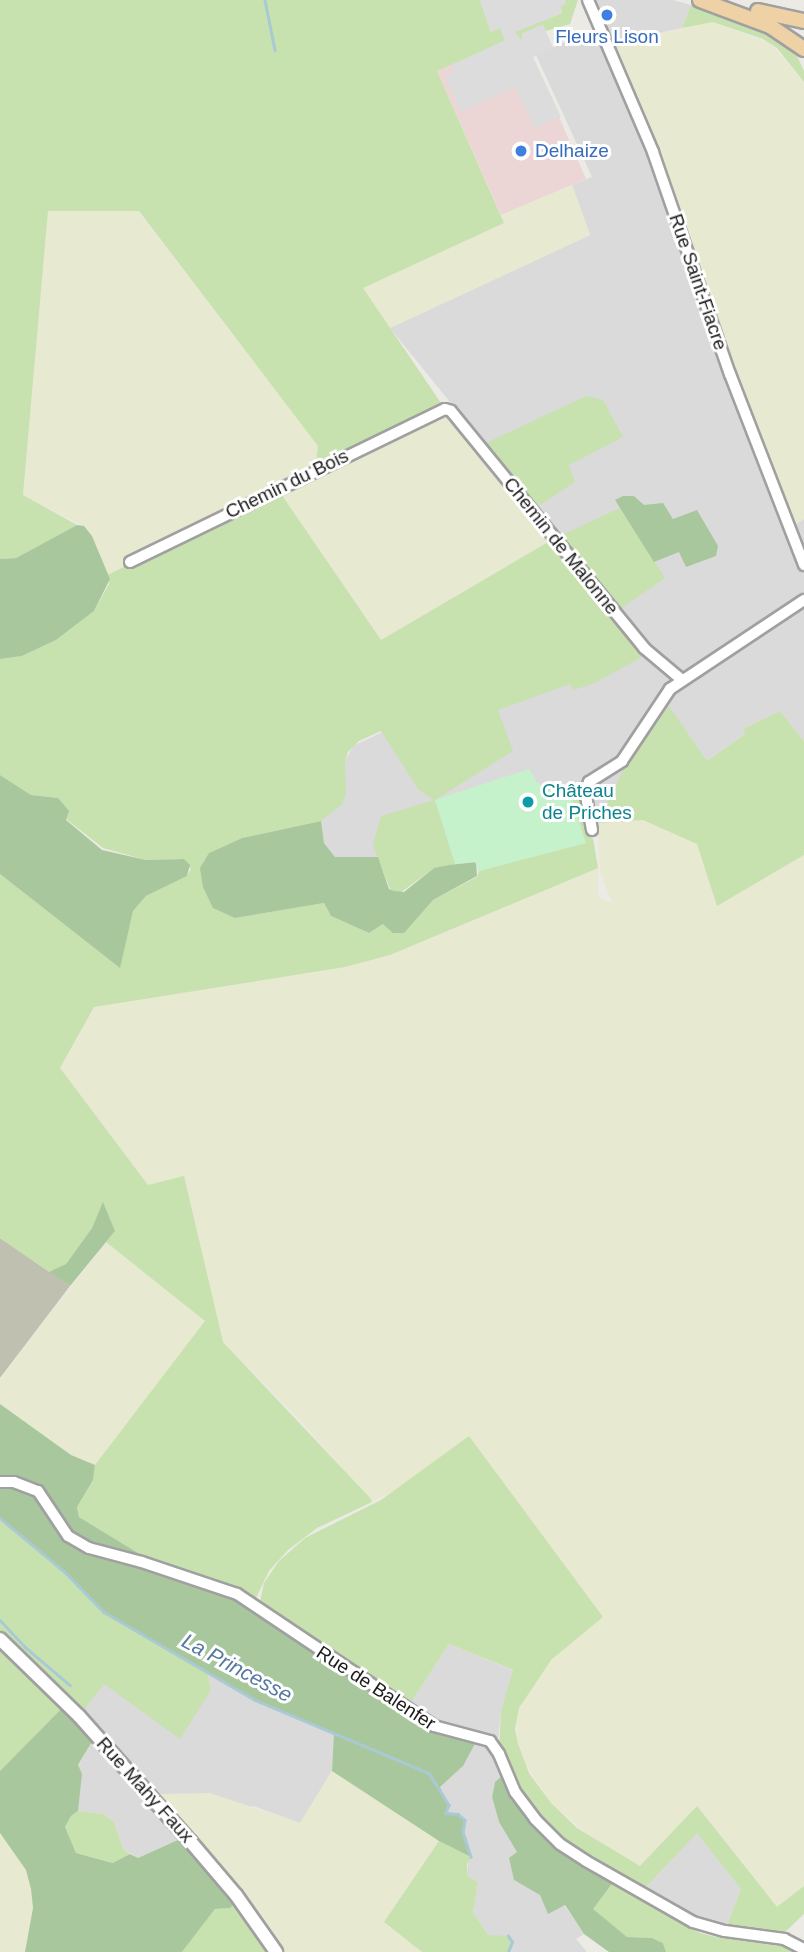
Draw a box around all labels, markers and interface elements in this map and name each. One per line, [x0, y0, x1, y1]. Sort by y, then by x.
marker: Fleurs Lison [599, 7, 615, 23]
place label: Fleurs Lison [555, 26, 659, 48]
place label: Delhaize [535, 140, 609, 162]
marker: Delhaize [513, 143, 529, 159]
street label: Rue Saint-Fiacre [664, 211, 732, 353]
street label: Chemin du Bois [222, 444, 352, 524]
street label: Chemin de Malonne [499, 473, 623, 619]
place label: Château de Priches [542, 780, 632, 824]
marker: Château de Priches [520, 794, 536, 810]
water label: La Princesse [177, 1628, 297, 1708]
street label: Rue de Balenfer [312, 1641, 440, 1735]
street label: Rue Mahy Faux [92, 1733, 198, 1847]

